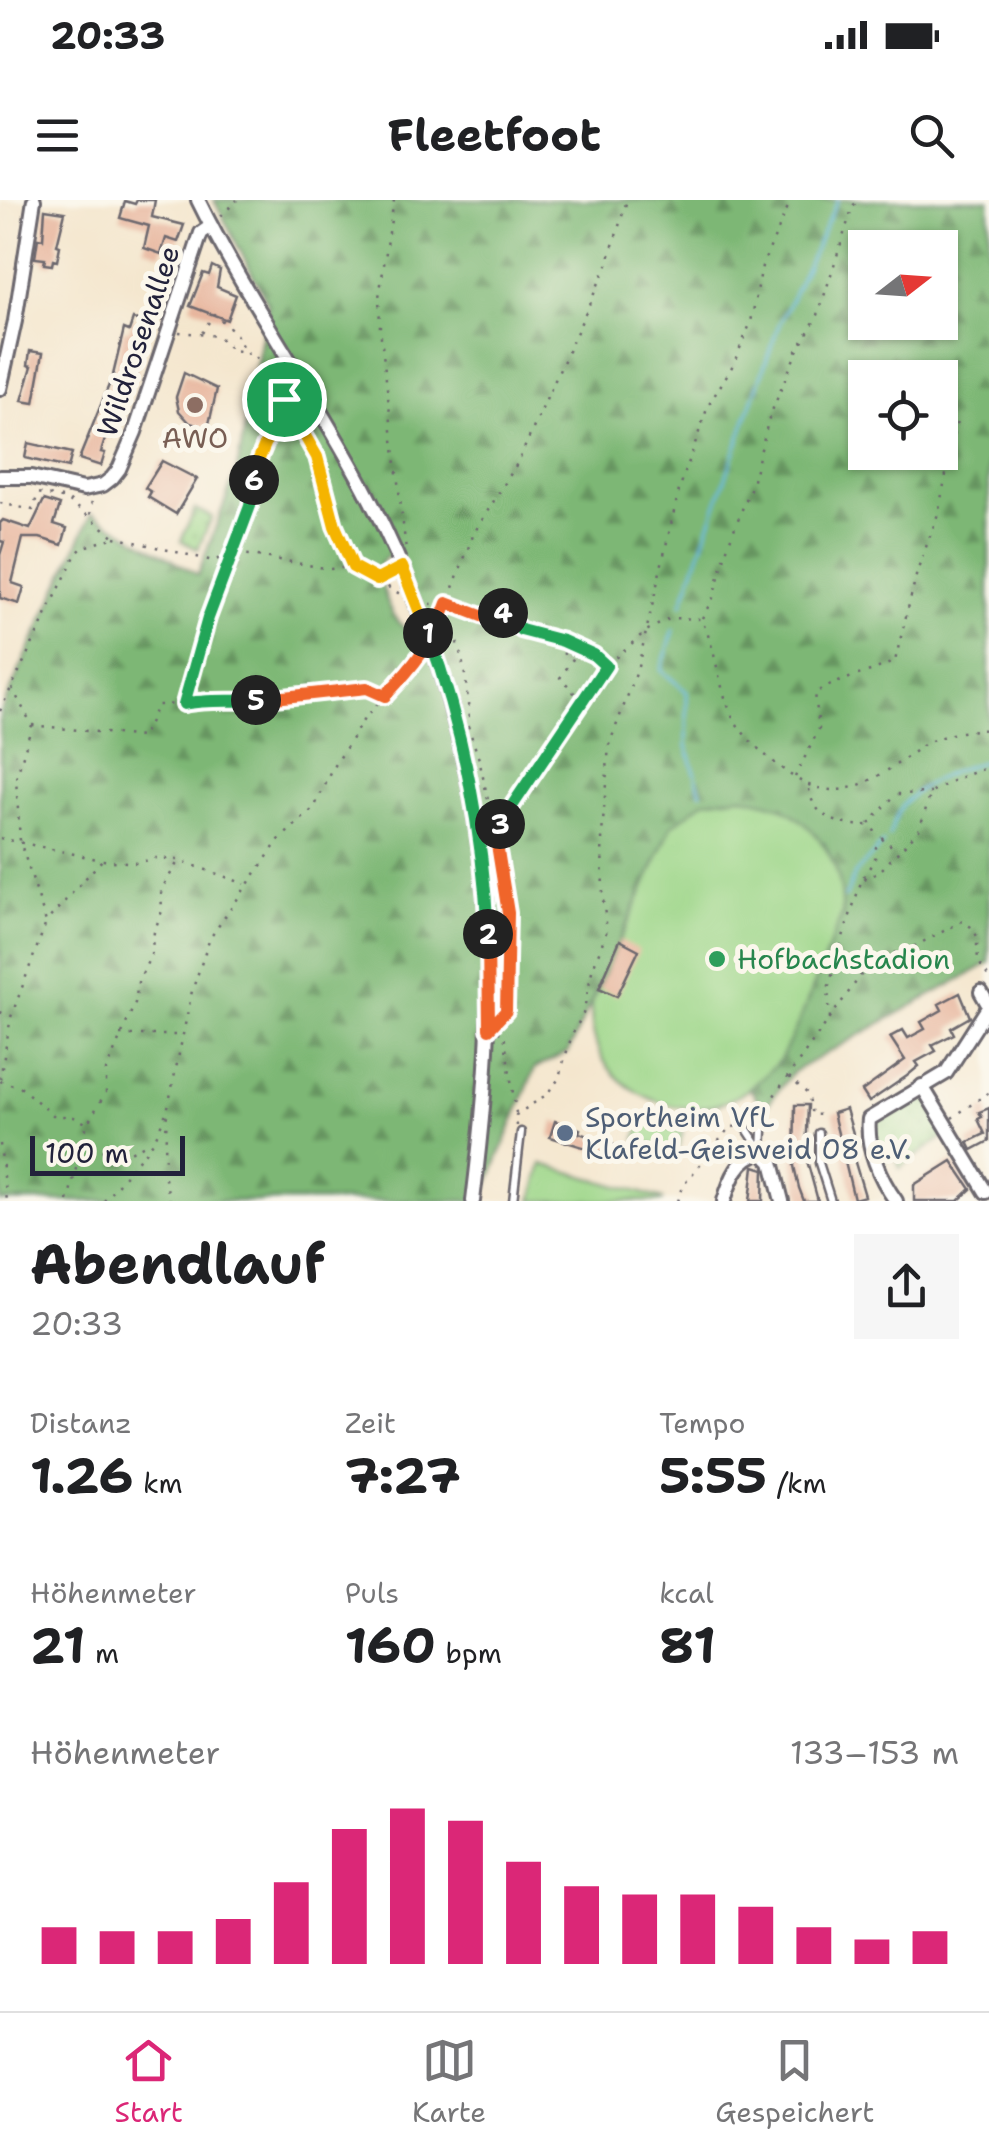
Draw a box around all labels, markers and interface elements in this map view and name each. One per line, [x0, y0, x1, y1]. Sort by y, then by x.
text: 20:33 [50, 10, 165, 61]
text: Fleetfoot [388, 105, 601, 165]
icon: menu [30, 108, 85, 163]
icon: search [904, 108, 959, 163]
north arrow [848, 230, 958, 340]
map controls [848, 230, 958, 470]
street label: Wildrosenallee [88, 240, 188, 442]
pin [242, 357, 327, 442]
button: locate [848, 360, 958, 470]
icon: arrive [257, 372, 312, 427]
marker: AWO [184, 394, 206, 416]
place label: AWO [162, 419, 228, 457]
pin: 6 [229, 455, 279, 505]
text: 6 [244, 461, 264, 499]
pin: 4 [478, 588, 528, 638]
text: 4 [493, 594, 513, 632]
pin: 1 [403, 608, 453, 658]
text: 1 [422, 614, 434, 652]
pin: 5 [231, 675, 281, 725]
text: 5 [247, 681, 265, 719]
pin: 3 [475, 799, 525, 849]
text: 3 [490, 805, 510, 843]
pin: 2 [463, 909, 513, 959]
text: 2 [478, 915, 498, 953]
place label: Hofbachstadion [737, 940, 950, 978]
marker: Hofbachstadion [706, 948, 728, 970]
place label: Sportheim VfL Klafeld-Geisweid 08 e.V. [585, 1098, 911, 1168]
marker: Sportheim VfL Klafeld-Geisweid 08 e.V. [554, 1122, 576, 1144]
scale bar [30, 1131, 185, 1176]
text: 100 m [45, 1134, 129, 1172]
text: Abendlauf [30, 1227, 325, 1301]
button: share [854, 1234, 959, 1339]
text: 20:33 [30, 1302, 123, 1345]
text: Distanz [30, 1404, 132, 1442]
text: Zeit [345, 1404, 396, 1442]
text: Tempo [659, 1404, 746, 1442]
text: 1.26 [30, 1442, 133, 1509]
text: 7:27 [345, 1442, 461, 1509]
text: 5:55 [659, 1442, 767, 1509]
text: km [133, 1464, 183, 1502]
text: /km [767, 1464, 827, 1502]
text: Höhenmeter [30, 1574, 197, 1612]
text: Puls [345, 1574, 399, 1612]
text: kcal [659, 1574, 714, 1612]
text: 21 [30, 1612, 85, 1679]
text: 160 [345, 1612, 436, 1679]
text: 81 [659, 1612, 716, 1679]
text: m [85, 1634, 119, 1672]
text: bpm [436, 1634, 502, 1672]
text: Höhenmeter [30, 1731, 220, 1774]
text: 133–153 m [790, 1731, 959, 1774]
tab: Start [115, 2033, 183, 2131]
tab: Karte [412, 2033, 486, 2131]
tab: Gespeichert [715, 2033, 874, 2131]

